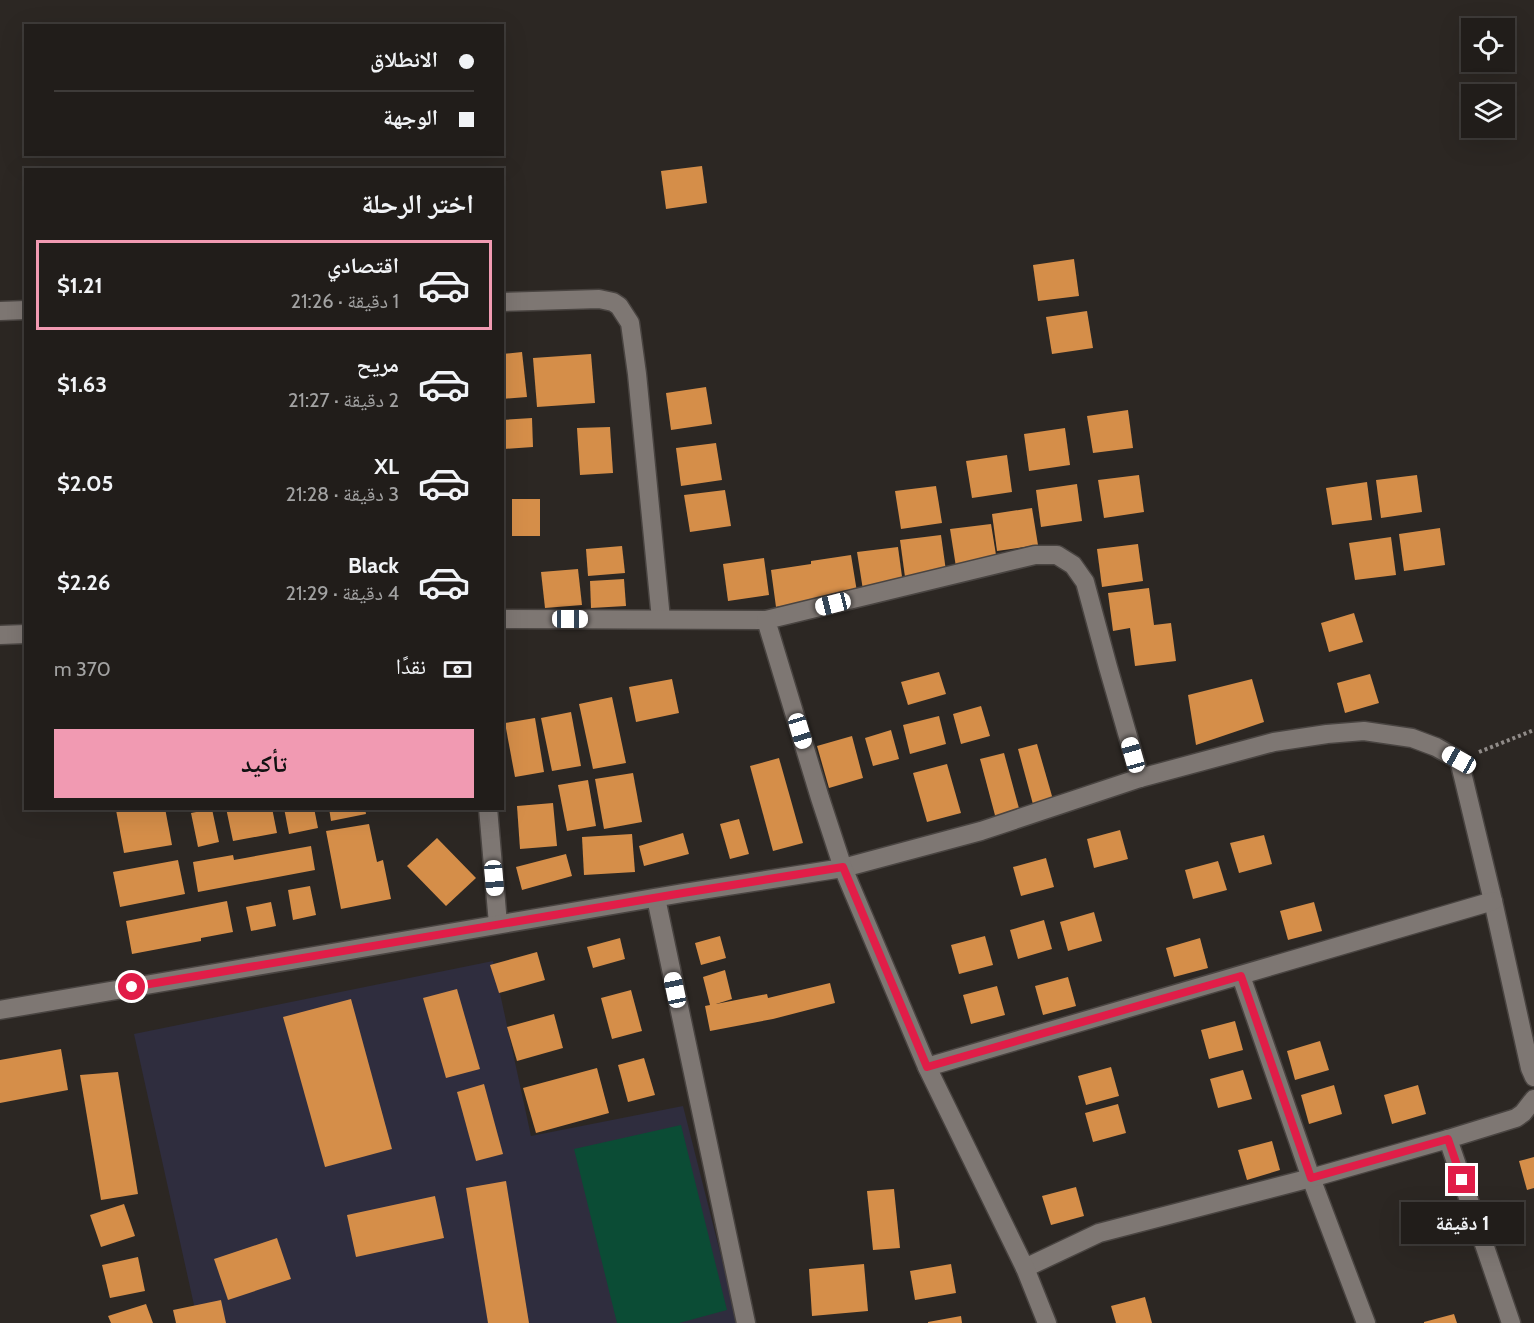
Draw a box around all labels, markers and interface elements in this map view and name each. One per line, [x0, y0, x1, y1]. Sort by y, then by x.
map controls [1461, 18, 1515, 138]
button: locate [1461, 18, 1515, 72]
text: الانطلاق [370, 46, 438, 73]
button: layers [1461, 84, 1515, 138]
text: الوجهة [383, 104, 438, 131]
text: اختر الرحلة [361, 187, 474, 220]
text: اقتصادي [327, 252, 399, 279]
icon: car [417, 258, 471, 312]
text: $1.21 [57, 272, 103, 299]
text: 1 دقيقة · 21:26 [291, 289, 399, 313]
text: مريح [356, 351, 399, 378]
icon: car [417, 357, 471, 411]
text: $1.63 [57, 371, 107, 398]
text: 2 دقيقة · 21:27 [288, 388, 399, 412]
text: XL [374, 453, 399, 480]
icon: car [417, 456, 471, 510]
text: $2.05 [57, 470, 113, 497]
text: 3 دقيقة · 21:28 [285, 482, 399, 506]
text: Black [348, 552, 399, 579]
icon: car [417, 555, 471, 609]
text: $2.26 [57, 569, 110, 596]
text: 4 دقيقة · 21:29 [286, 581, 399, 605]
car [813, 591, 853, 617]
car [552, 610, 588, 628]
text: نقدًا [396, 653, 426, 680]
icon: cash [441, 653, 474, 686]
text: 370 m [54, 657, 111, 681]
car [786, 711, 814, 751]
button: تأكيد [54, 729, 474, 798]
car [1119, 735, 1147, 775]
car [1439, 743, 1479, 777]
car [483, 859, 505, 897]
car [662, 971, 688, 1009]
route start [118, 973, 145, 1000]
route end [1448, 1166, 1475, 1193]
callout: 1 دقيقة [1400, 1201, 1524, 1243]
text: 1 دقيقة [1436, 1211, 1489, 1235]

